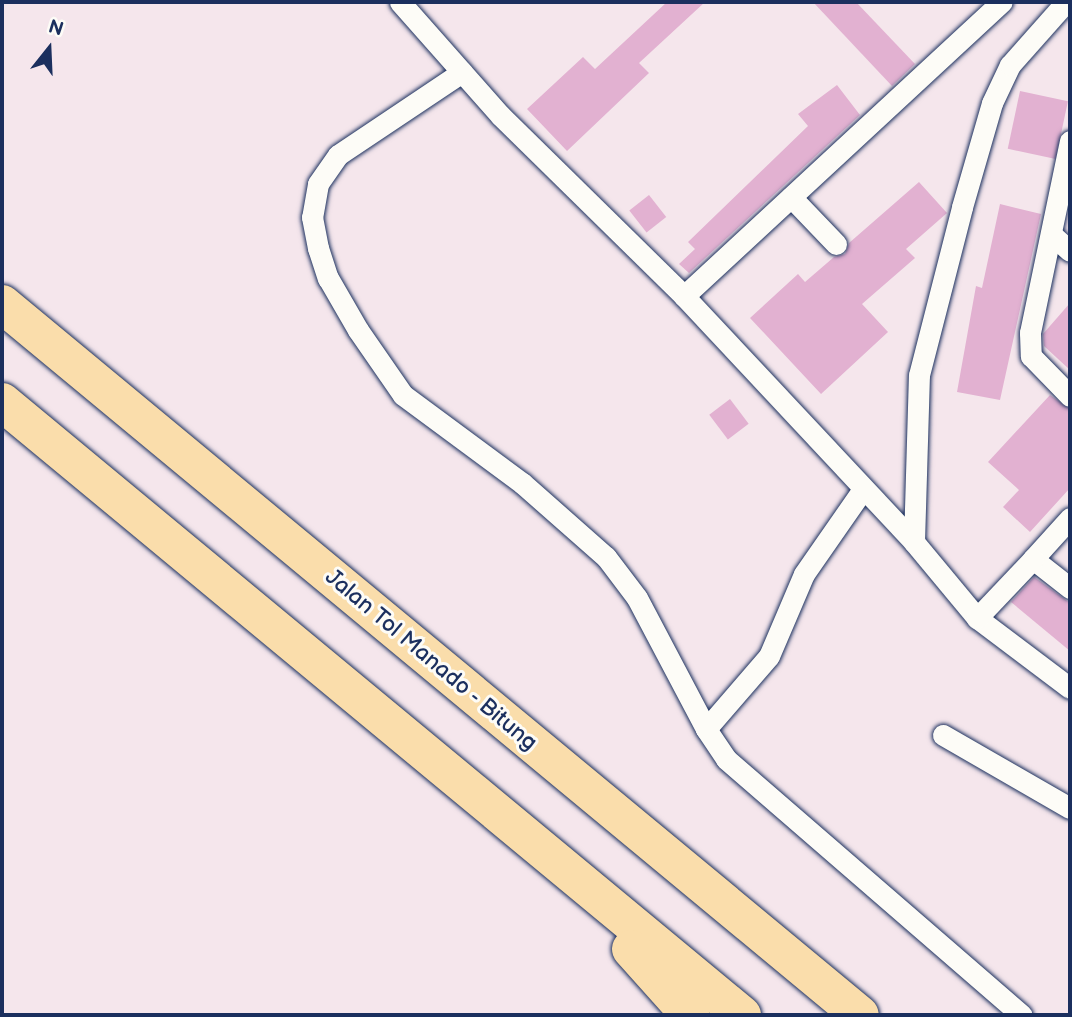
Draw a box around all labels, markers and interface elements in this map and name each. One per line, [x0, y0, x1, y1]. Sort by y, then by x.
north arrow [14, 14, 84, 84]
text: N [45, 15, 66, 42]
street label: Jalan Tol Manado - Bitung [318, 562, 544, 758]

